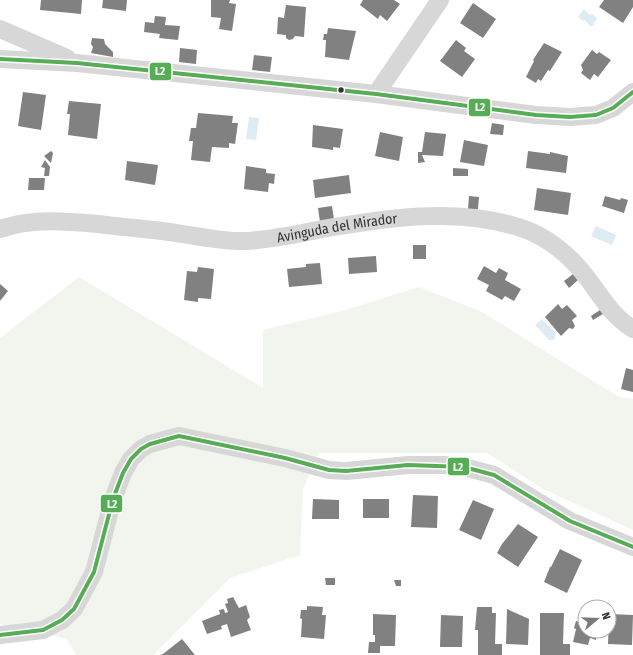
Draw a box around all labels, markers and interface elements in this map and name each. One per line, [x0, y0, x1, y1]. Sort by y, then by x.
line badge: L2 [149, 62, 172, 81]
text: L2 [155, 65, 165, 78]
unlabelled marker [336, 85, 346, 95]
line badge: L2 [468, 98, 491, 117]
text: L2 [475, 101, 485, 114]
street label: Avinguda del Mirador [275, 210, 398, 246]
line badge: L2 [447, 457, 470, 476]
text: L2 [453, 461, 463, 474]
line badge: L2 [100, 494, 123, 513]
text: L2 [107, 498, 117, 511]
north arrow [577, 599, 617, 639]
text: N [599, 611, 613, 621]

